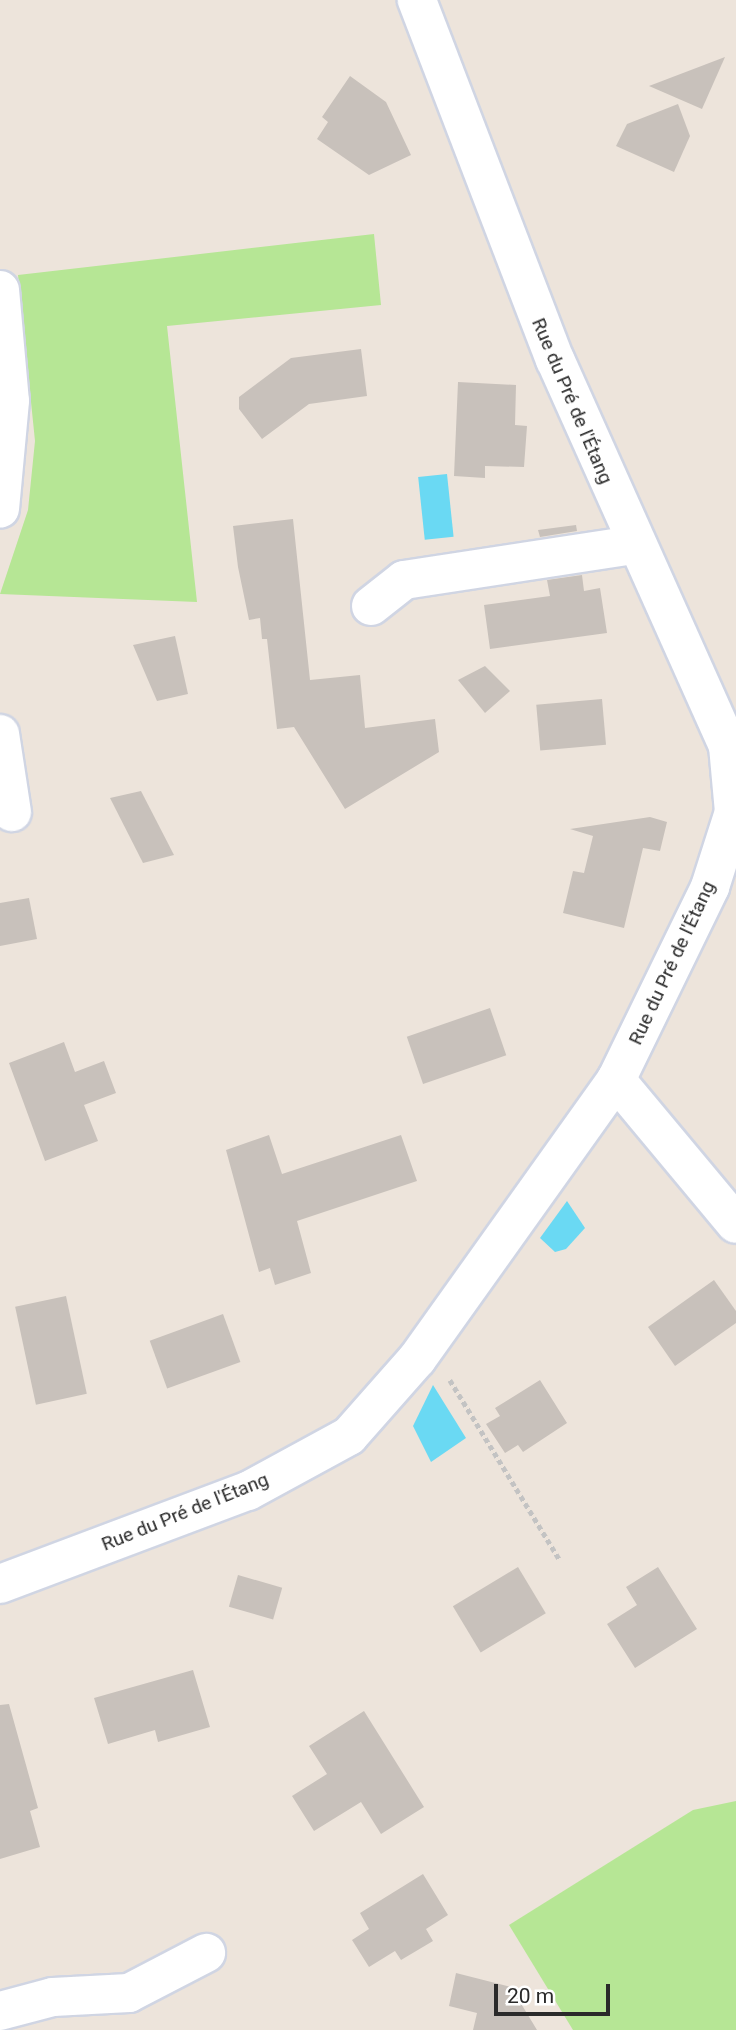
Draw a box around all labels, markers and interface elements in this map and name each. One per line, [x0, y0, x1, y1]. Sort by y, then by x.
street label: Rue du Pré de l'Étang [527, 315, 617, 487]
street label: Rue du Pré de l'Étang [624, 878, 720, 1048]
street label: Rue du Pré de l'Étang [98, 1468, 272, 1556]
scale bar [498, 1970, 614, 2014]
text: 20 m [507, 1984, 554, 2008]

